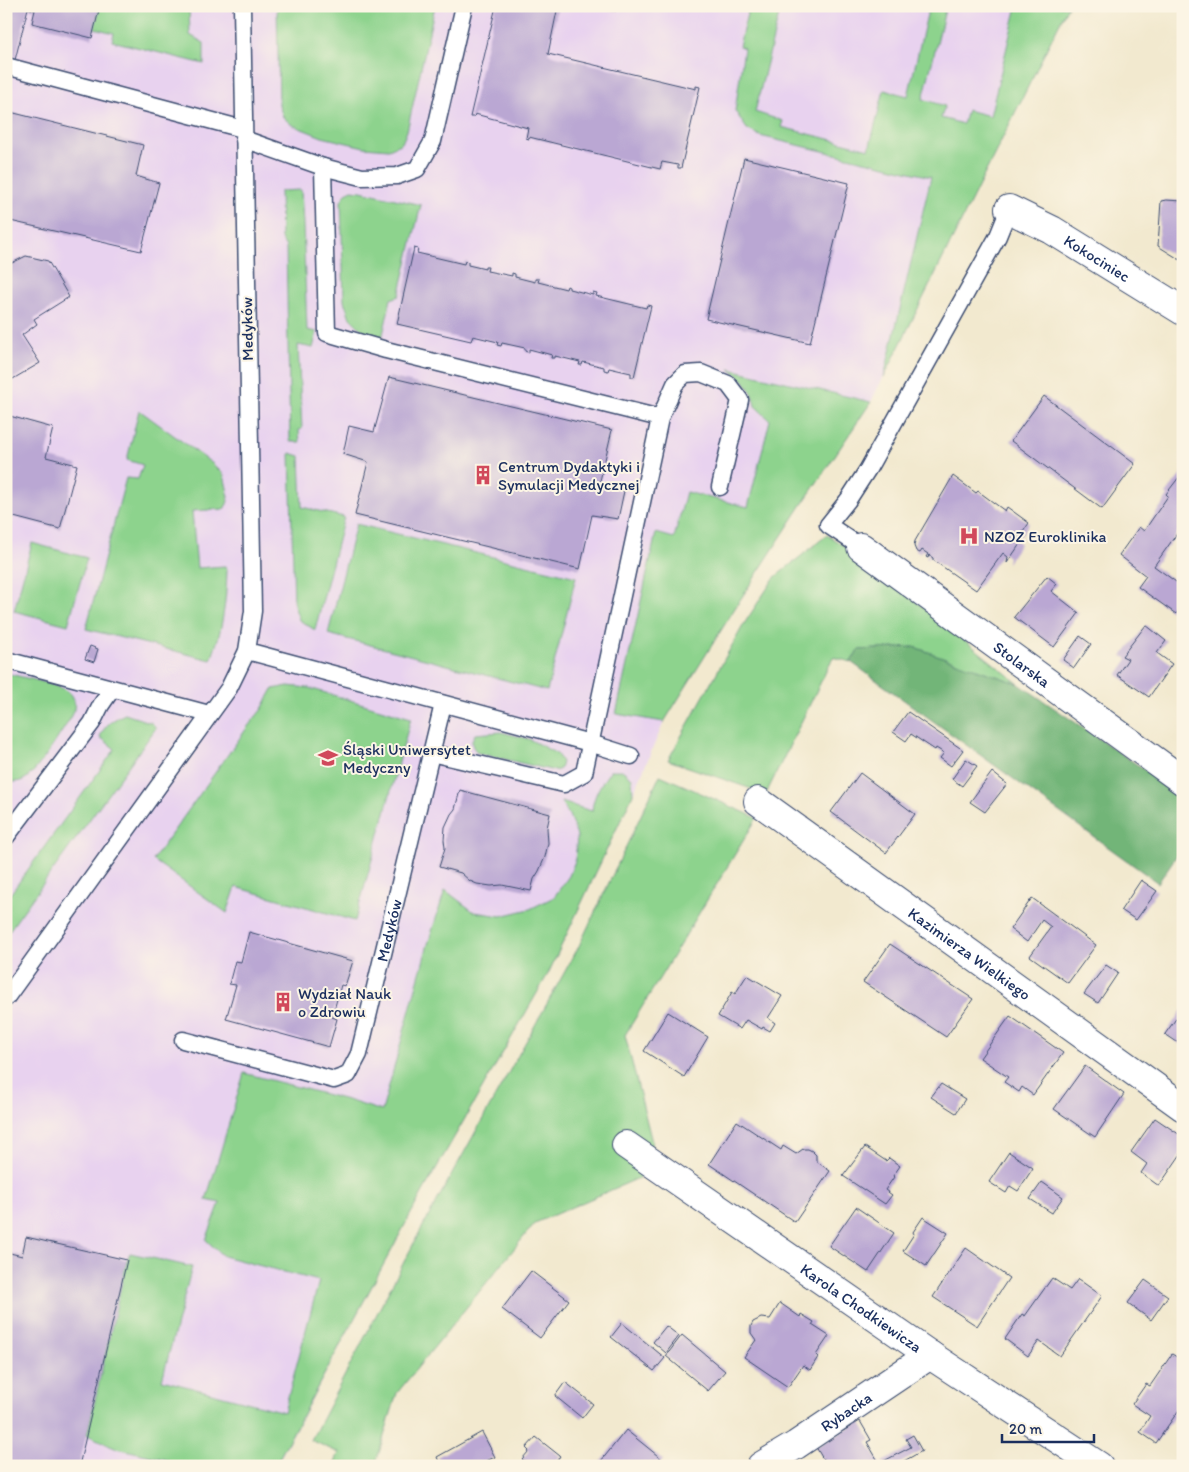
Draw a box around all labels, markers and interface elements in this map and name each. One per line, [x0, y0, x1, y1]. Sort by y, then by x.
street label: Kokociniec [1061, 230, 1134, 286]
street label: Medyków [237, 297, 257, 361]
place label: Centrum Dydaktyki i Symulacji Medycznej [498, 457, 640, 494]
building icon: Centrum Dydaktyki i Symulacji Medycznej [472, 464, 494, 486]
hospital icon: NZOZ Euroklinika [958, 525, 980, 547]
place label: NZOZ Euroklinika [984, 527, 1107, 546]
street label: Stolarska [990, 637, 1055, 691]
place label: Śląski Uniwersytet Medyczny [343, 740, 471, 777]
school or university icon: Śląski Uniwersytet Medyczny [317, 747, 339, 769]
street label: Medyków [372, 897, 405, 964]
street label: Kazimierza Wielkiego [905, 903, 1035, 1004]
place label: Wydział Nauk o Zdrowiu [298, 984, 392, 1021]
building icon: Wydział Nauk o Zdrowiu [272, 991, 294, 1013]
street label: Karola Chodkiewicza [797, 1259, 926, 1356]
street label: Rybacka [817, 1387, 875, 1435]
scale bar [1002, 1412, 1094, 1444]
text: 20 m [1009, 1420, 1043, 1438]

